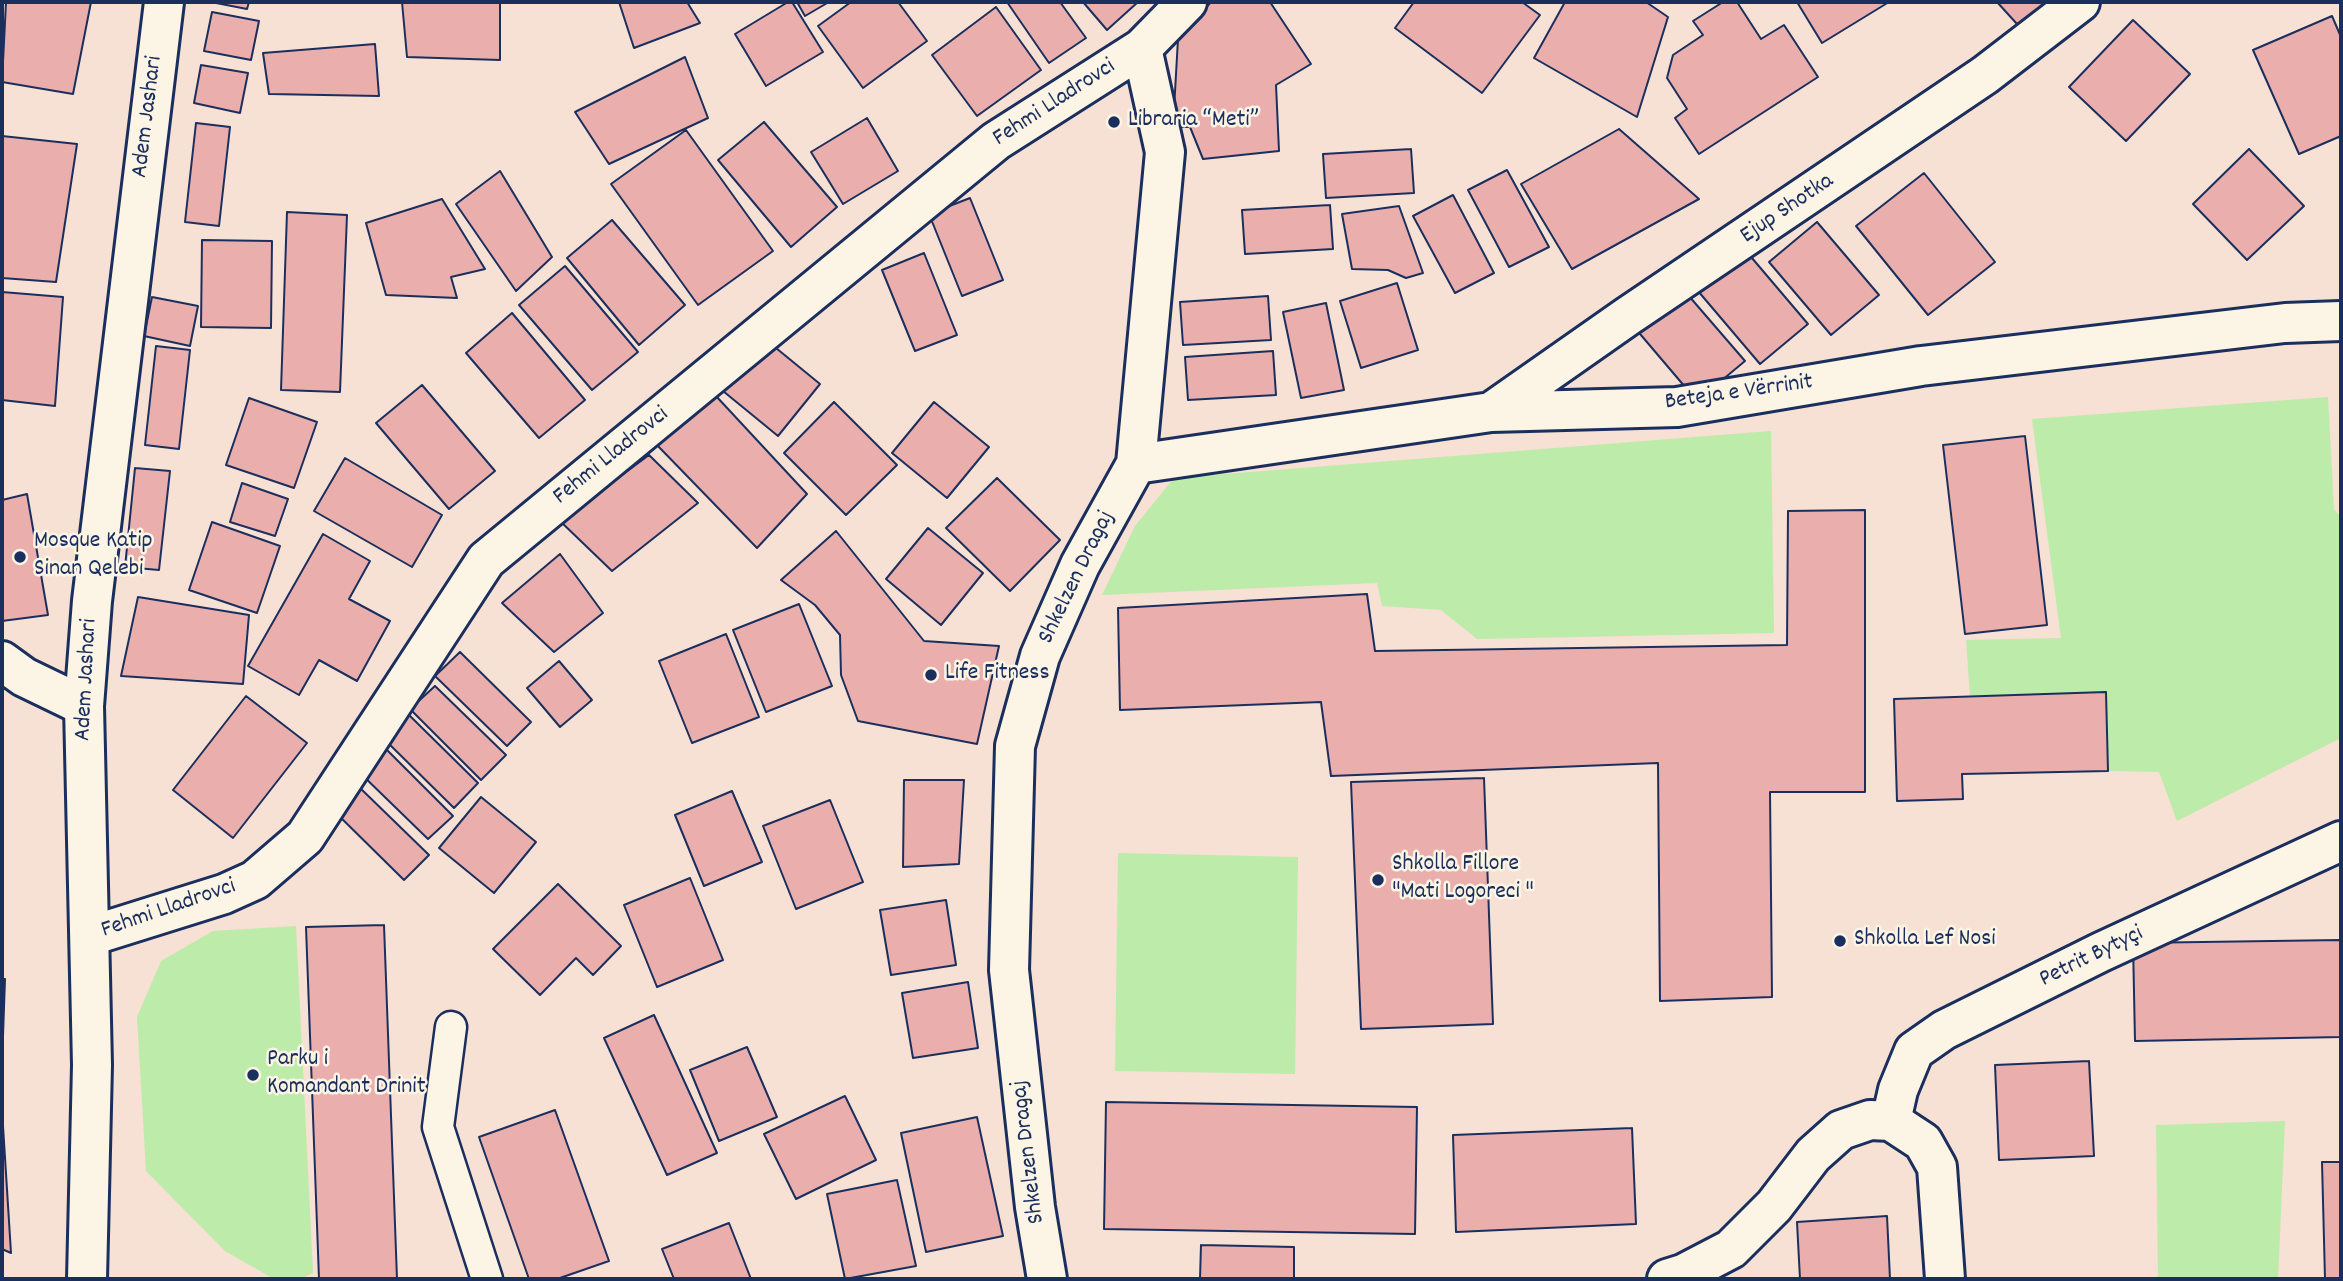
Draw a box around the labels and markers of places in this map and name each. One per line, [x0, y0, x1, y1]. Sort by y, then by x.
place label: Libraria “Meti” [1128, 108, 1259, 136]
marker: Libraria “Meti” [1106, 114, 1122, 130]
place label: Mosque Katip Sinan Qelebi [34, 529, 153, 585]
marker: Mosque Katip Sinan Qelebi [12, 549, 28, 565]
place label: Life Fitness [945, 661, 1050, 689]
marker: Life Fitness [923, 667, 939, 683]
place label: Shkolla Fillore "Mati Logoreci " [1392, 852, 1534, 908]
marker: Shkolla Fillore "Mati Logoreci " [1370, 872, 1386, 888]
place label: Shkolla Lef Nosi [1854, 927, 1996, 955]
marker: Shkolla Lef Nosi [1832, 933, 1848, 949]
place label: Parku i Komandant Drinit [267, 1047, 426, 1103]
marker: Parku i Komandant Drinit [245, 1067, 261, 1083]

